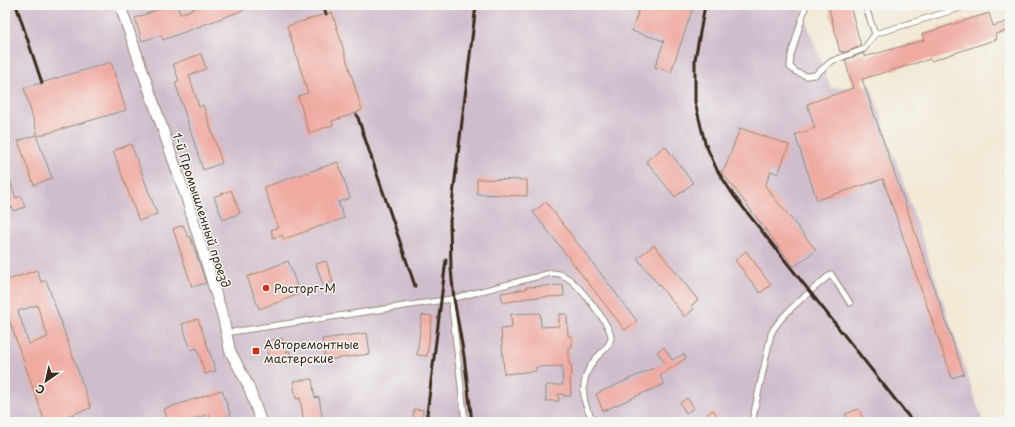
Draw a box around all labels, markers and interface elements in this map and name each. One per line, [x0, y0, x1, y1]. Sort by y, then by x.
street label: 1-й Промышленный проезд [168, 130, 236, 290]
place label: Росторг-М [274, 279, 336, 297]
marker: Росторг-М [261, 283, 271, 293]
place label: Авторемонтные мастерские [264, 335, 360, 367]
marker: Авторемонтные мастерские [251, 346, 261, 356]
north arrow [26, 361, 66, 401]
text: С [32, 380, 48, 399]

